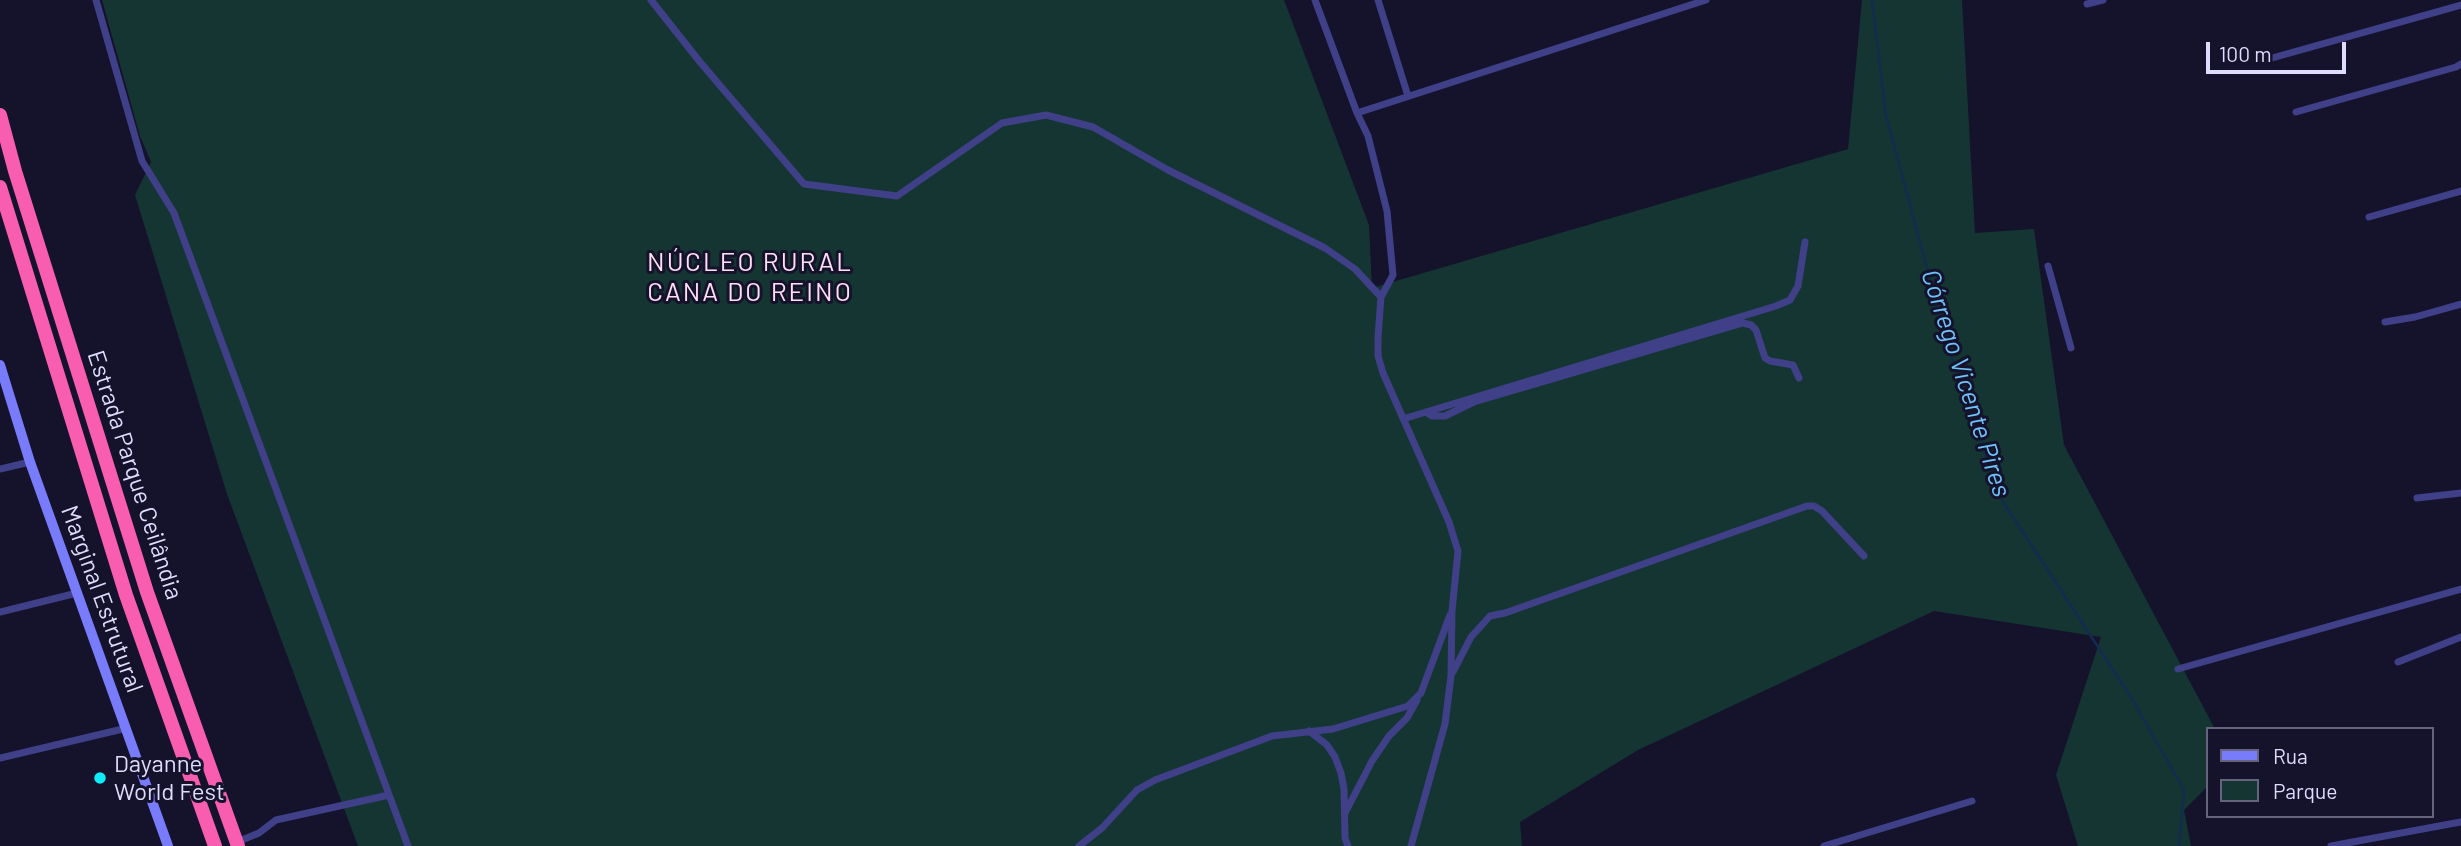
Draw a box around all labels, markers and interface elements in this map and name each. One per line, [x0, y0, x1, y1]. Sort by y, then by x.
scale bar [2209, 28, 2349, 72]
text: 100 m [2219, 41, 2272, 66]
district label: NÚCLEO RURAL CANA DO REINO [649, 246, 851, 308]
water label: Córrego Vicente Pires [1915, 265, 2017, 501]
street label: Estrada Parque Ceilândia [81, 347, 189, 603]
street label: Marginal Estrutural [55, 502, 149, 696]
legend [2206, 727, 2433, 818]
text: Rua [2273, 743, 2308, 768]
place label: Dayanne World Fest [114, 750, 225, 806]
marker: Dayanne World Fest [92, 770, 108, 786]
text: Parque [2273, 778, 2338, 803]

